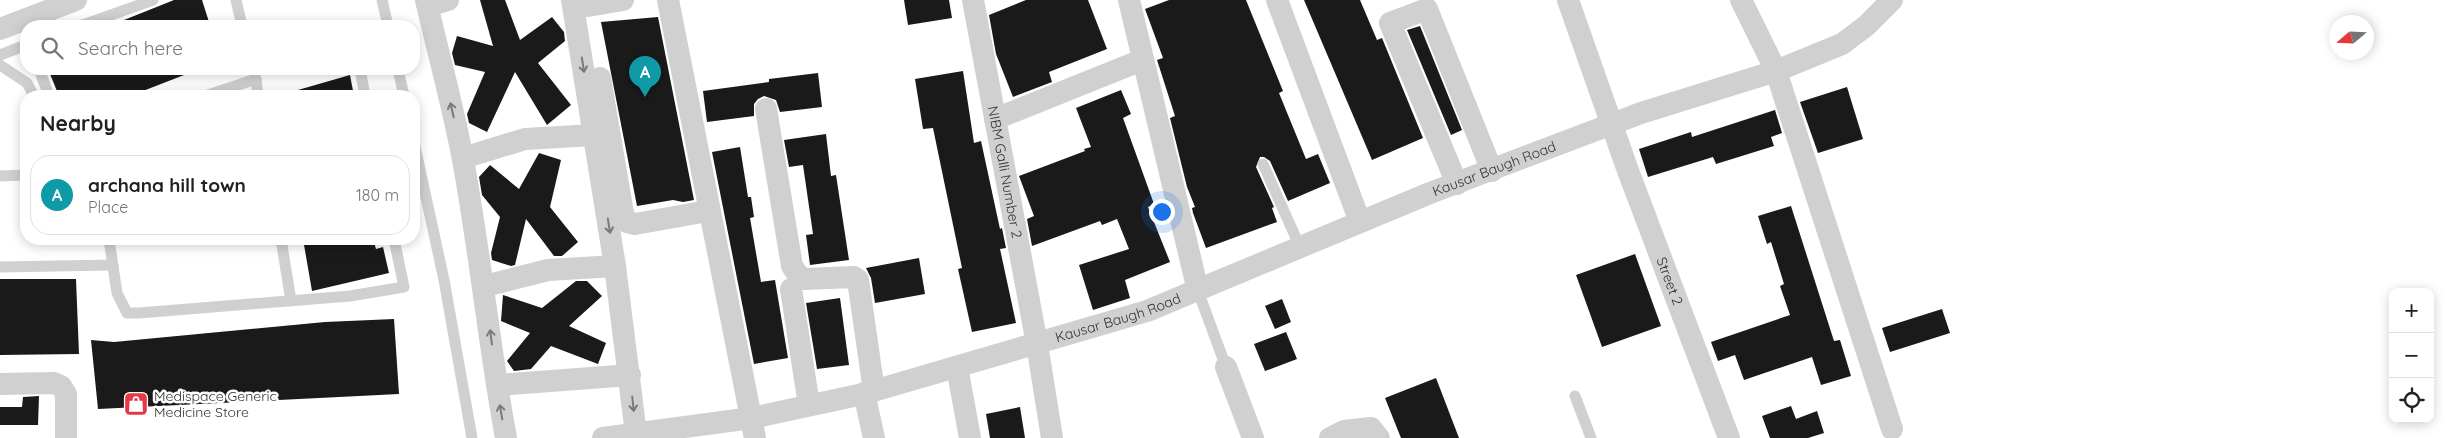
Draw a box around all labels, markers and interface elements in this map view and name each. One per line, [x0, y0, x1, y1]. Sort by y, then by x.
north arrow [2329, 15, 2374, 60]
search box [20, 20, 420, 75]
icon: search [38, 34, 66, 62]
text: Search here [78, 36, 183, 60]
pin: A [629, 56, 661, 97]
one-way arrow [578, 57, 588, 73]
one-way arrow [447, 103, 456, 119]
street label: NIBM Galli Number 2 [984, 104, 1026, 240]
text: Nearby [40, 110, 116, 136]
street label: Kausar Baugh Road [1430, 137, 1558, 200]
text: archana hill town [88, 173, 246, 197]
text: A [52, 185, 62, 205]
text: 180 m [356, 185, 399, 205]
text: Place [88, 197, 128, 217]
your location [1149, 199, 1175, 225]
one-way arrow [604, 217, 614, 233]
street label: Street 2 [1653, 255, 1687, 308]
map controls [2389, 288, 2434, 423]
button: + [2389, 288, 2434, 333]
street label: Kausar Baugh Road [1053, 289, 1183, 346]
one-way arrow [486, 329, 496, 345]
button: − [2389, 333, 2434, 378]
button: locate [2389, 378, 2434, 423]
place label: Medispace Generic Medicine Store [154, 387, 277, 421]
shop icon: Medispace Generic Medicine Store [123, 391, 149, 417]
one-way arrow [628, 396, 638, 412]
one-way arrow [496, 404, 506, 420]

